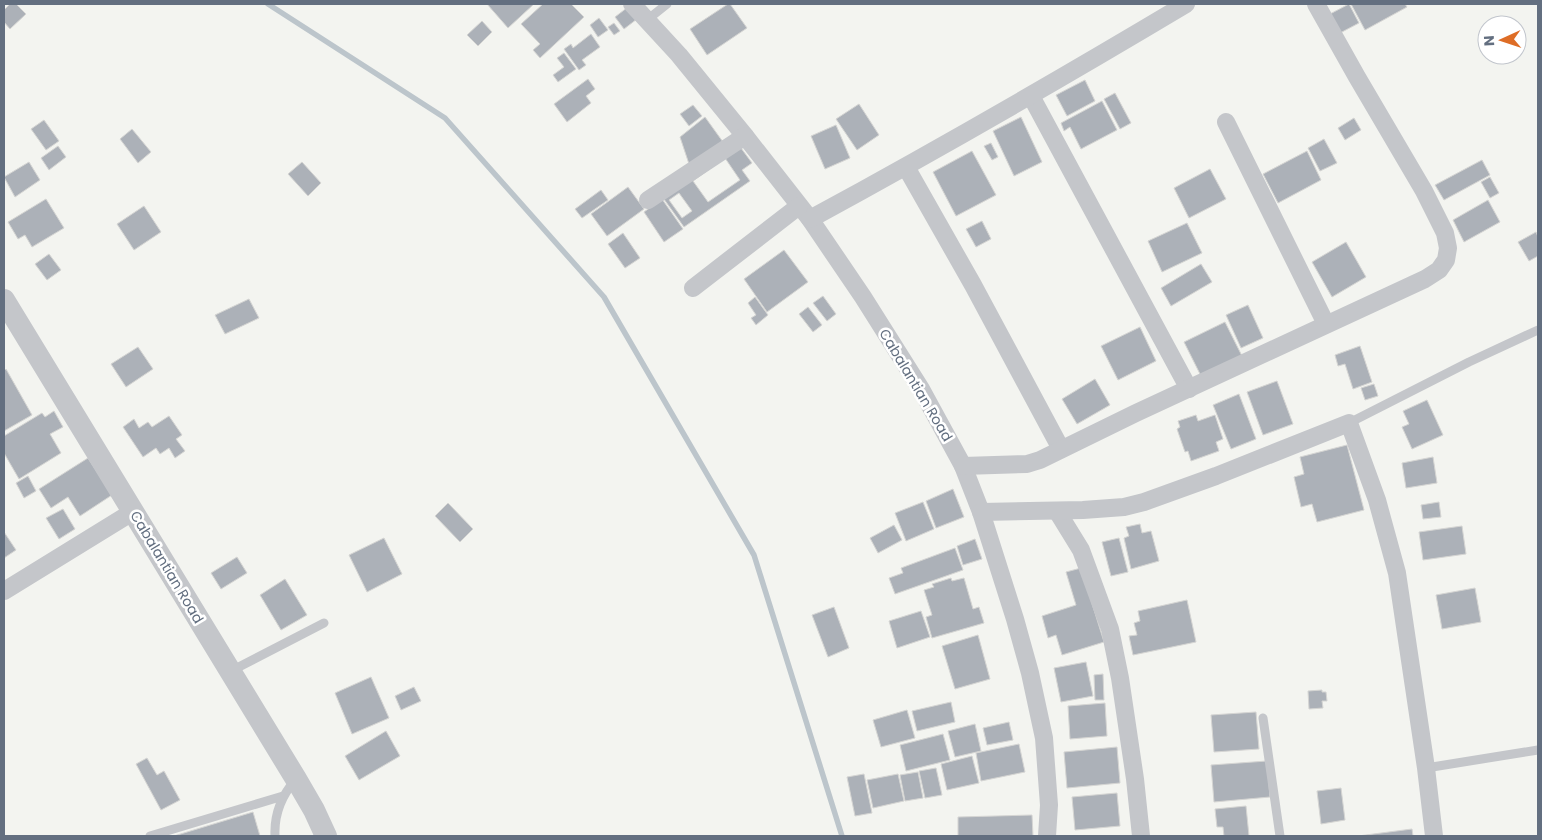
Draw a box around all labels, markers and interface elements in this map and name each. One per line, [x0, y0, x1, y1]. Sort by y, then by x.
north arrow [1477, 15, 1527, 65]
text: N [1479, 35, 1499, 46]
street label: Cabalantian Road [874, 325, 958, 445]
street label: Cabalantian Road [125, 507, 209, 627]

